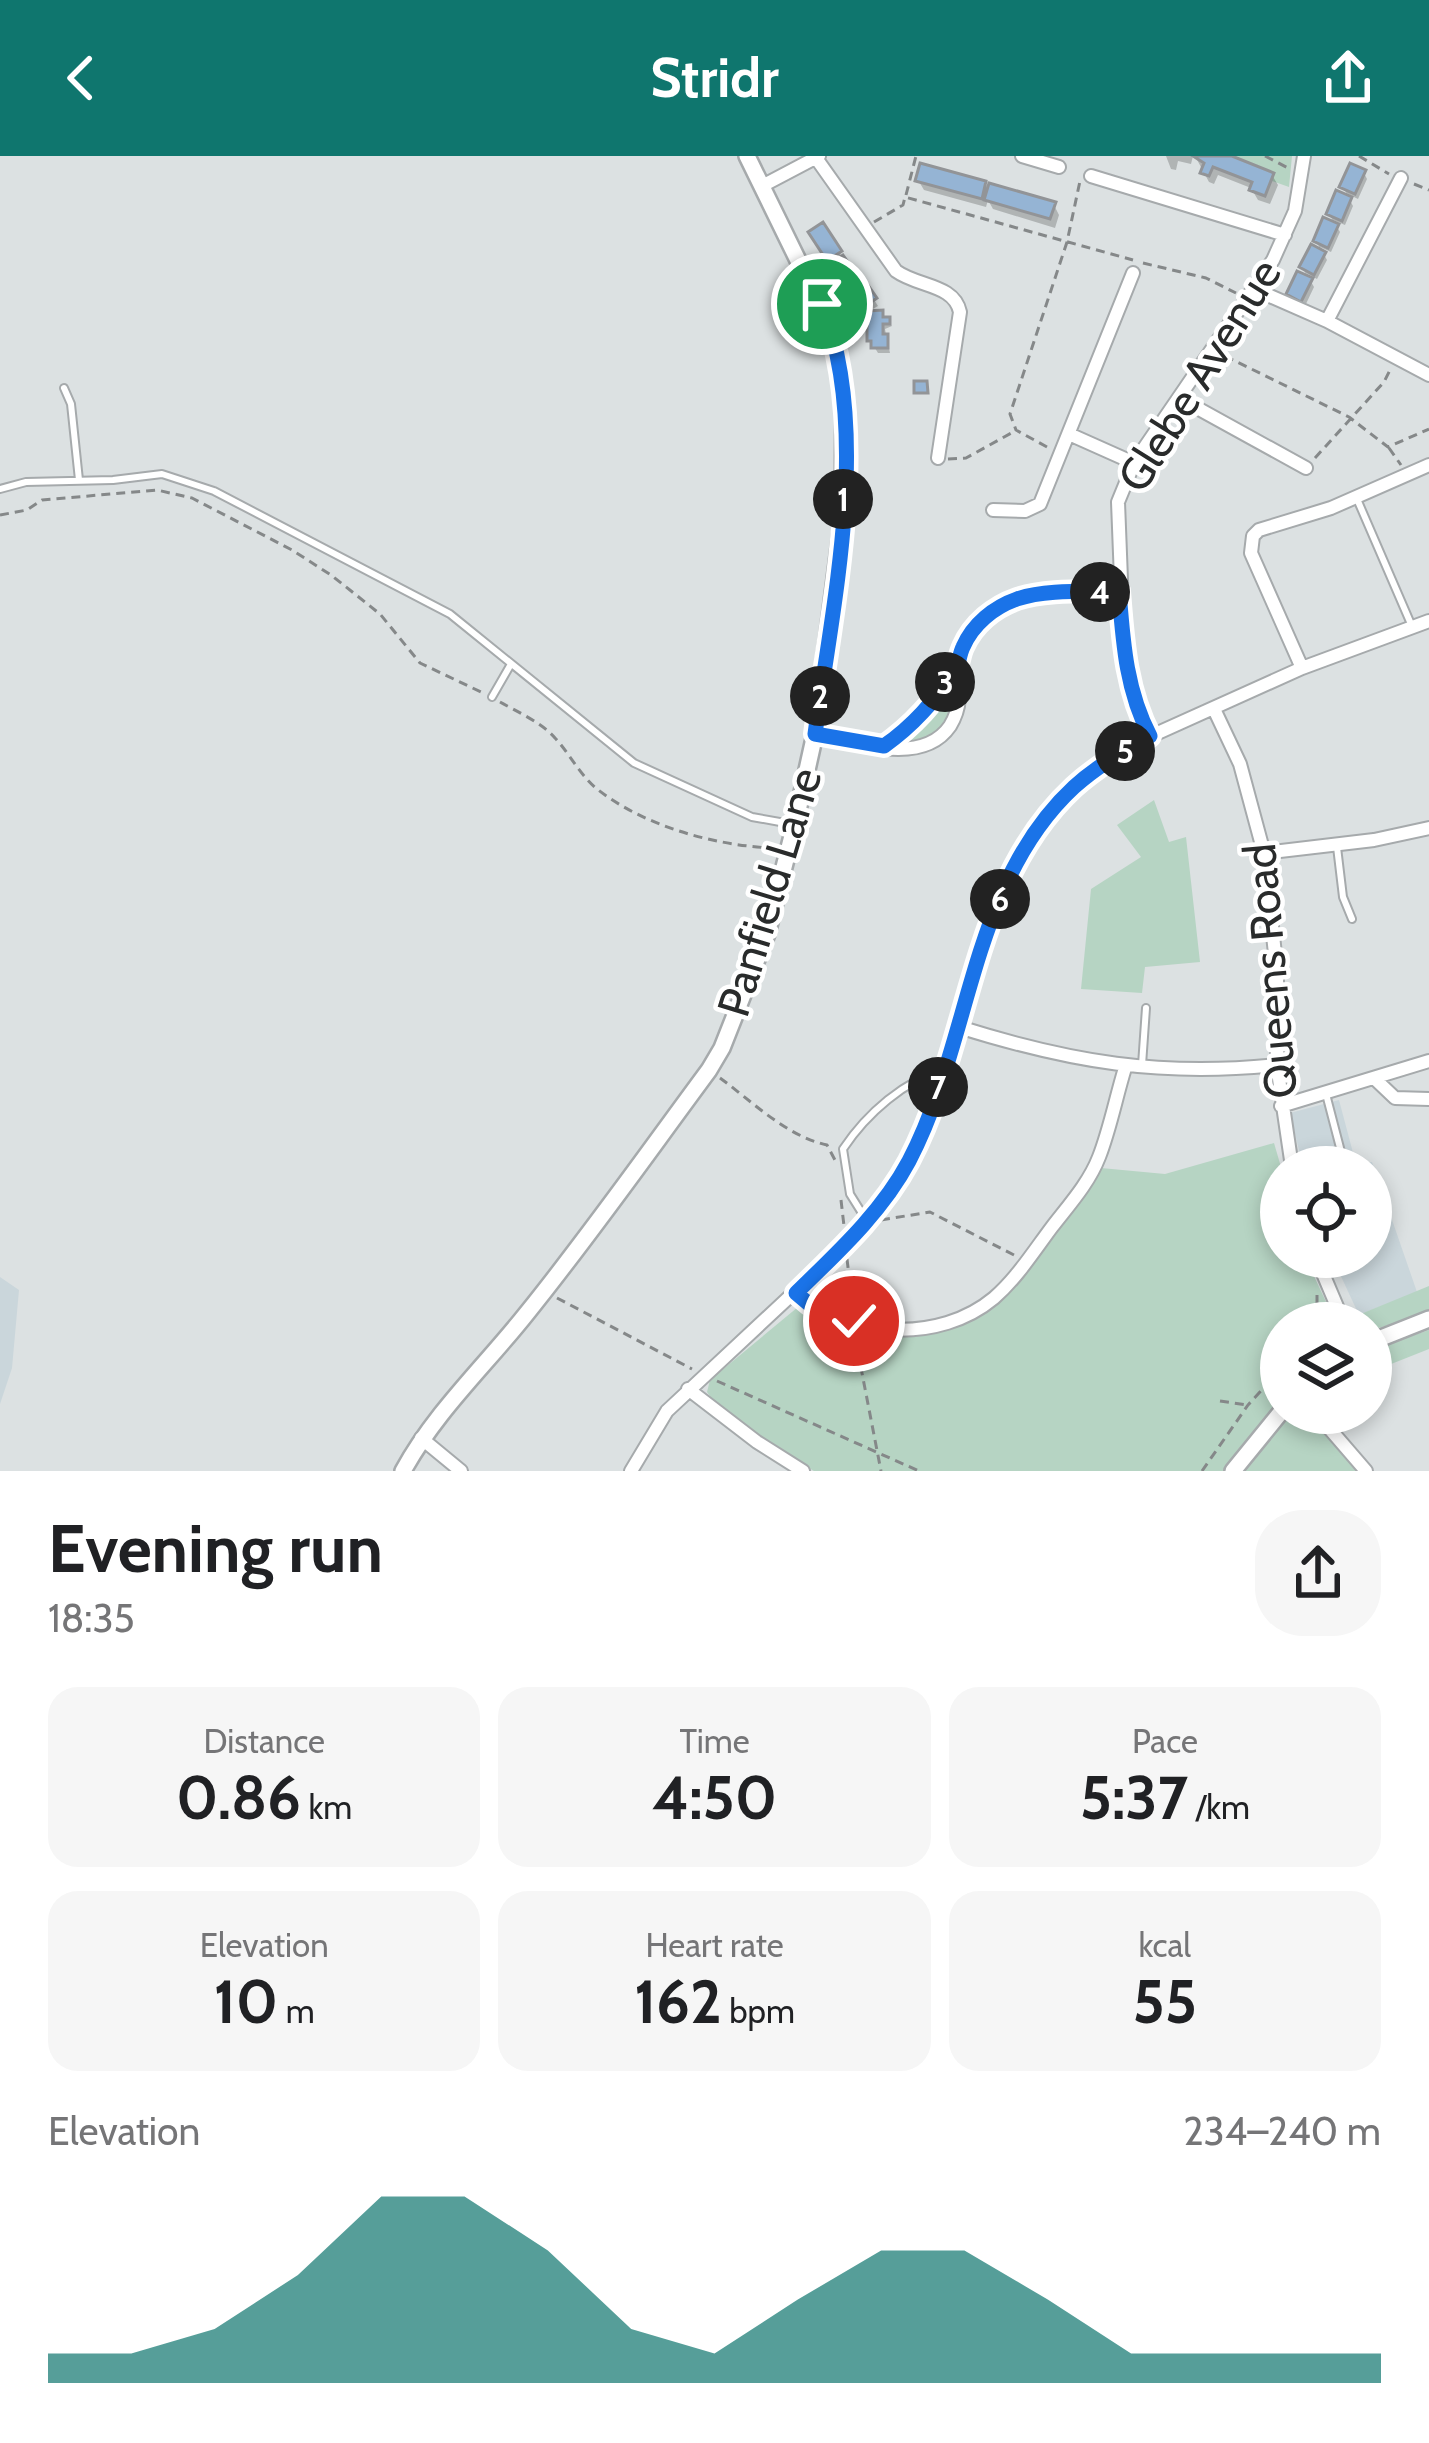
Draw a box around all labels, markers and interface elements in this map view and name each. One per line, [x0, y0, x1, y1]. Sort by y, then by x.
icon: back [48, 45, 114, 111]
text: Stridr [650, 45, 779, 111]
icon: share [1315, 45, 1381, 111]
street label: Glebe Avenue [1106, 249, 1292, 501]
pin [771, 253, 873, 355]
icon: arrive [789, 271, 855, 337]
pin: 1 [813, 469, 873, 529]
text: 1 [837, 479, 849, 519]
pin: 4 [1070, 562, 1130, 622]
text: 4 [1090, 572, 1110, 612]
pin: 3 [915, 652, 975, 712]
text: 3 [936, 662, 954, 702]
pin: 2 [790, 666, 850, 726]
text: 2 [811, 676, 829, 716]
pin: 5 [1095, 721, 1155, 781]
text: 5 [1116, 731, 1134, 771]
street label: Panfield Lane [706, 761, 832, 1023]
street label: Queens Road [1232, 841, 1308, 1101]
pin: 6 [970, 869, 1030, 929]
text: 6 [991, 879, 1009, 919]
pin: 7 [908, 1057, 968, 1117]
text: 7 [930, 1067, 946, 1107]
map controls [1260, 1146, 1392, 1434]
button: locate [1260, 1146, 1392, 1278]
pin [803, 1270, 905, 1372]
icon: check [821, 1288, 887, 1354]
button: layers [1260, 1302, 1392, 1434]
text: Evening run [48, 1508, 383, 1589]
button: share [1255, 1510, 1381, 1636]
text: 18:35 [48, 1594, 135, 1642]
text: Distance [203, 1721, 325, 1761]
text: Time [679, 1721, 750, 1761]
text: Pace [1132, 1721, 1198, 1761]
text: 0.86 [176, 1761, 301, 1834]
text: 4:50 [652, 1761, 777, 1834]
text: 5:37 [1080, 1761, 1188, 1834]
text: km [301, 1787, 352, 1827]
text: /km [1188, 1787, 1250, 1827]
text: Elevation [200, 1925, 329, 1965]
text: Heart rate [645, 1925, 784, 1965]
text: kcal [1138, 1925, 1191, 1965]
text: 10 [214, 1965, 278, 2038]
text: 162 [634, 1965, 722, 2038]
text: 55 [1133, 1965, 1197, 2038]
text: m [278, 1991, 315, 2031]
text: bpm [722, 1991, 795, 2031]
text: Elevation [48, 2107, 200, 2155]
text: 234–240 m [1183, 2107, 1381, 2155]

